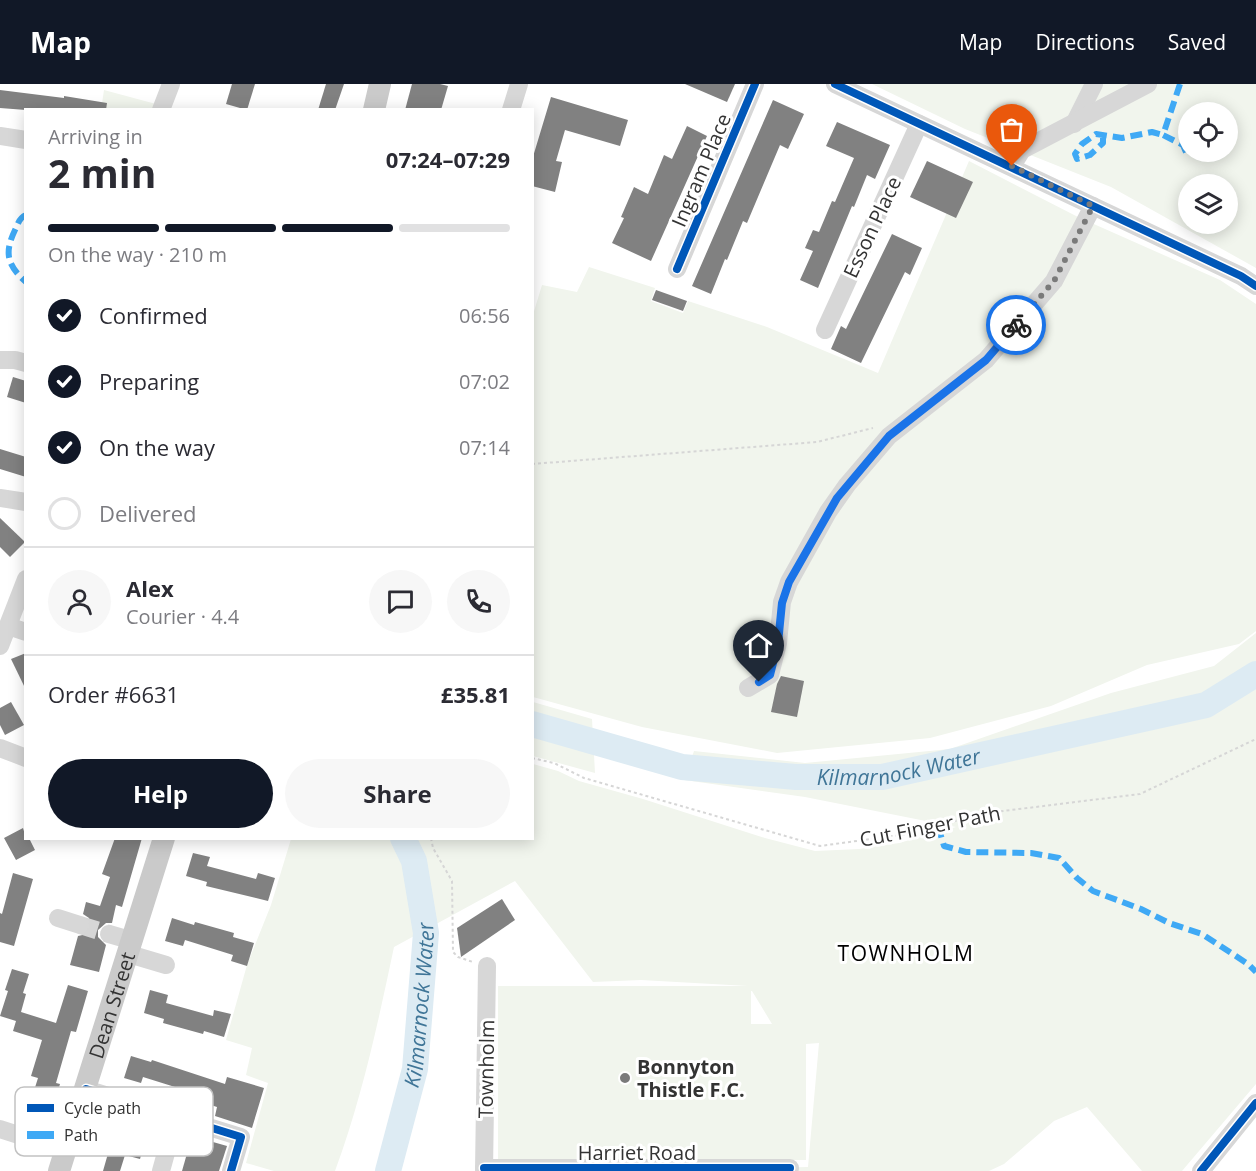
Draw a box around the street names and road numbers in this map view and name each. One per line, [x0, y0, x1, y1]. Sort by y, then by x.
street label: Ingram Place [665, 109, 737, 231]
street label: Esson Place [837, 172, 907, 282]
street label: Cut Finger Path [857, 799, 1003, 853]
street label: Dean Street [82, 948, 141, 1062]
street label: Townholm [472, 1019, 500, 1119]
street label: Harriet Road [578, 1139, 696, 1166]

